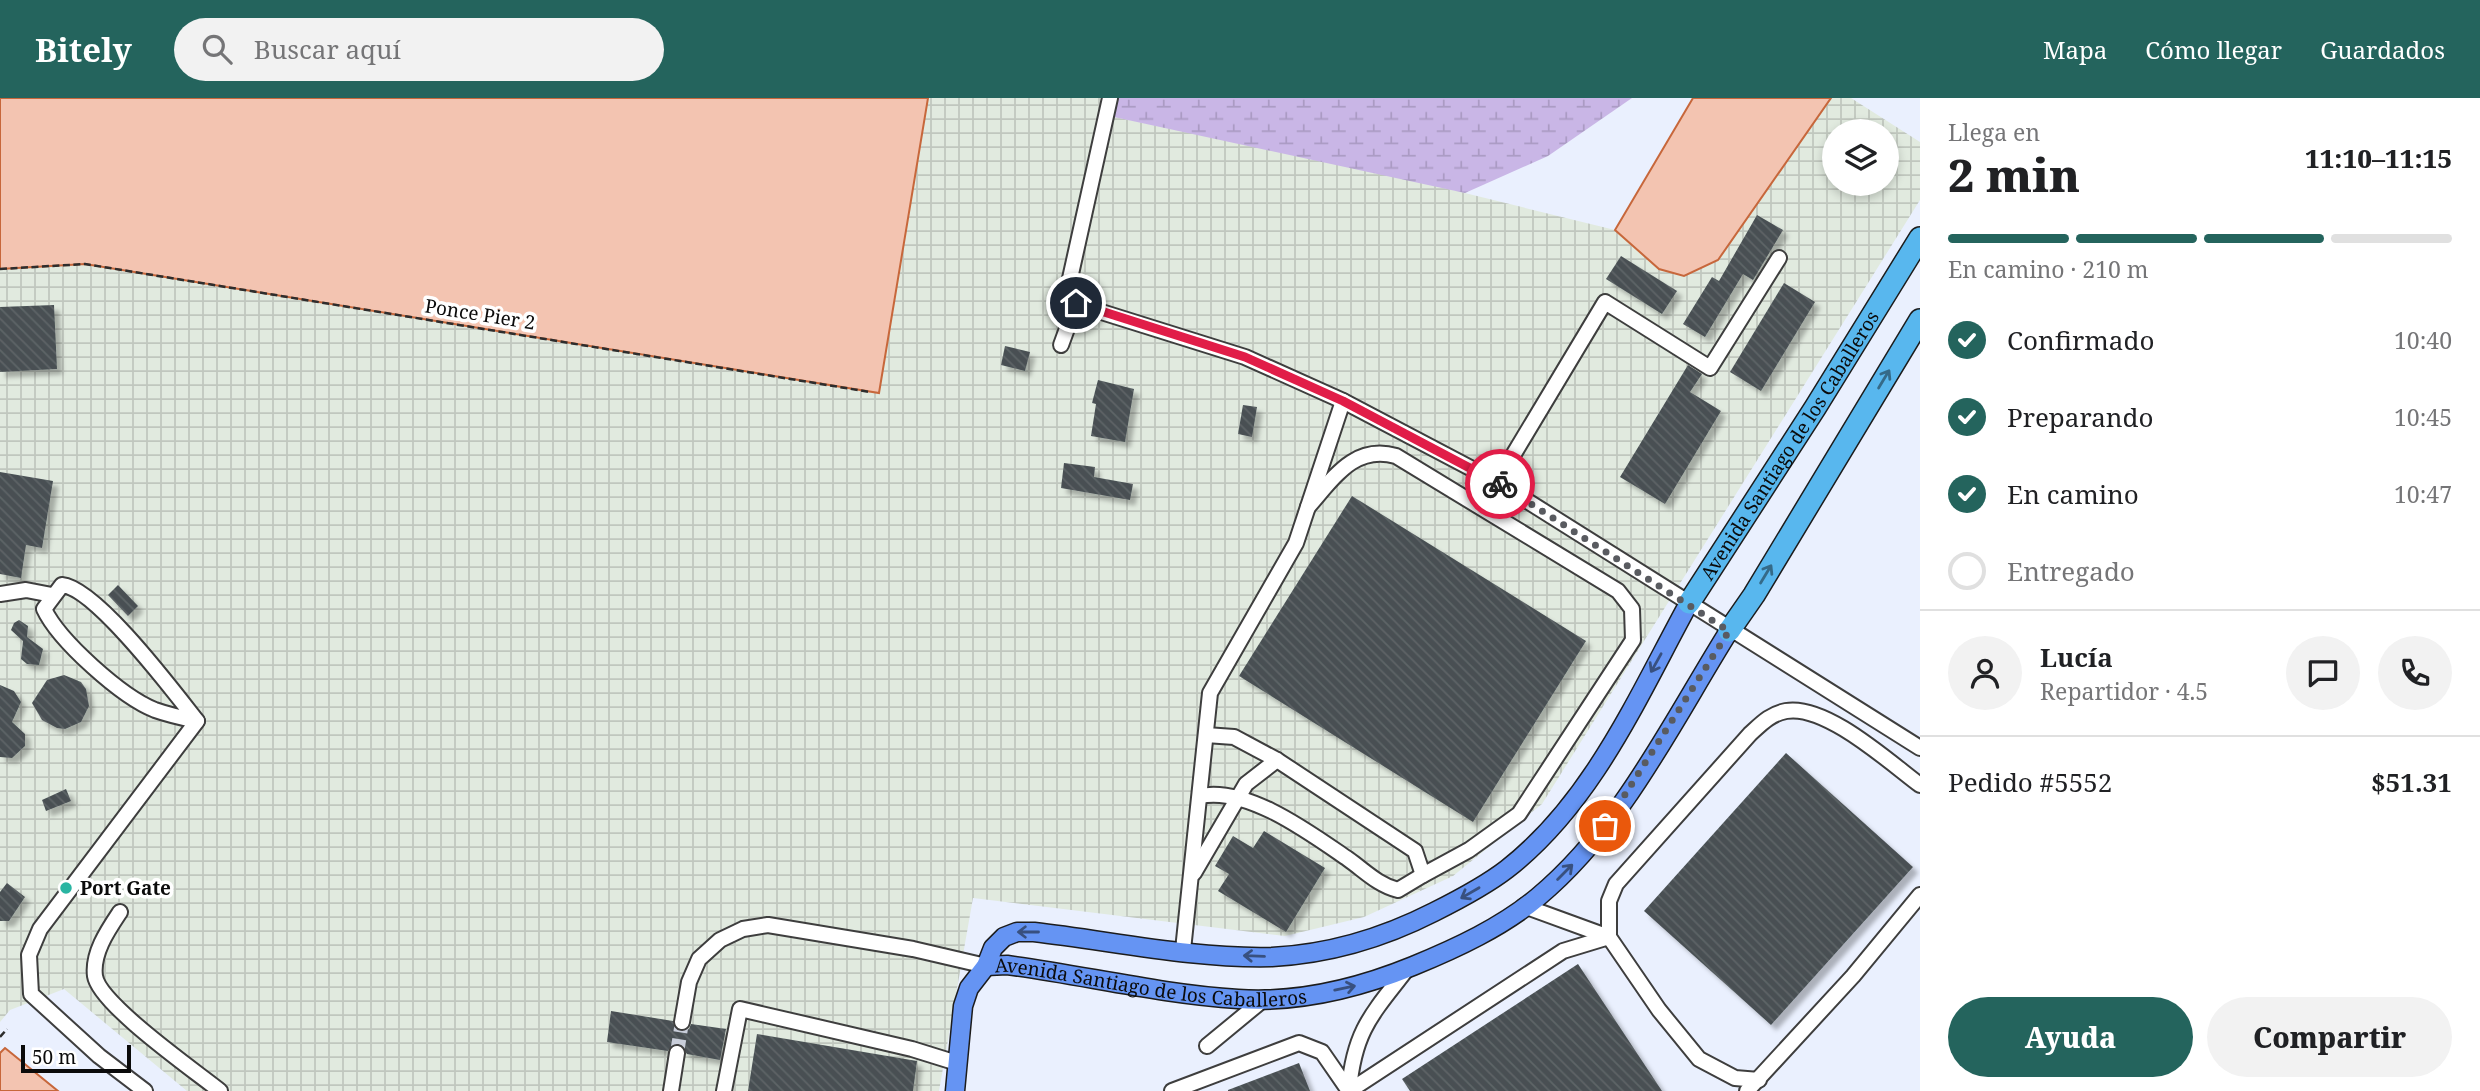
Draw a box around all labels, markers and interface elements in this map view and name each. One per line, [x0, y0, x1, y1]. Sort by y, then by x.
search box [174, 18, 664, 81]
text: Bitely [35, 27, 132, 72]
icon: search [198, 30, 236, 68]
text: Buscar aquí [254, 31, 401, 67]
text: Mapa [2043, 33, 2107, 66]
text: Cómo llegar [2145, 33, 2282, 66]
text: Guardados [2320, 33, 2445, 66]
text: Llega en [1948, 116, 2040, 148]
map controls [1822, 119, 1899, 196]
button: layers [1822, 119, 1899, 196]
text: 11:10–11:15 [2305, 140, 2452, 176]
text: 2 min [1948, 143, 2080, 205]
text: En camino · 210 m [1948, 253, 2149, 285]
pin [1046, 273, 1106, 333]
icon: home [1057, 284, 1095, 322]
street label: Ponce Pier 2 [423, 292, 537, 336]
street label: Avenida Santiago de los Caballeros [1694, 306, 1885, 585]
icon: check [1948, 321, 1986, 359]
text: Confirmado [2007, 322, 2154, 358]
text: 10:40 [2394, 324, 2452, 356]
one-way arrow [1878, 370, 1892, 390]
icon: check [1948, 398, 1986, 436]
text: Preparando [2007, 399, 2154, 435]
text: 10:45 [2394, 401, 2452, 433]
courier [1465, 449, 1535, 519]
icon: bike [1481, 465, 1519, 503]
icon: check [1948, 475, 1986, 513]
text: En camino [2007, 476, 2139, 512]
text: 10:47 [2394, 478, 2452, 510]
text: Entregado [2007, 553, 2135, 589]
one-way arrow [1760, 564, 1774, 584]
button: person [1948, 636, 2022, 710]
button: chat [2286, 636, 2360, 710]
button: phone [2378, 636, 2452, 710]
text: Lucía [2040, 639, 2113, 675]
one-way arrow [1649, 652, 1663, 673]
text: Repartidor · 4.5 [2040, 675, 2208, 707]
text: Pedido #5552 [1948, 764, 2112, 800]
text: $51.31 [2371, 764, 2452, 800]
pin [1575, 796, 1635, 856]
icon: bag [1586, 807, 1624, 845]
one-way arrow [1556, 863, 1573, 880]
place label: Port Gate [80, 875, 171, 901]
marker: Port Gate [58, 880, 74, 896]
one-way arrow [1460, 886, 1480, 900]
one-way arrow [1017, 925, 1040, 939]
one-way arrow [1243, 950, 1266, 963]
street label: Avenida Santiago de los Caballeros [994, 952, 1308, 1013]
one-way arrow [1333, 981, 1355, 994]
button: Ayuda [1948, 997, 2193, 1077]
button: Compartir [2207, 997, 2452, 1077]
scale bar [21, 1042, 131, 1074]
text: 50 m [32, 1044, 76, 1070]

